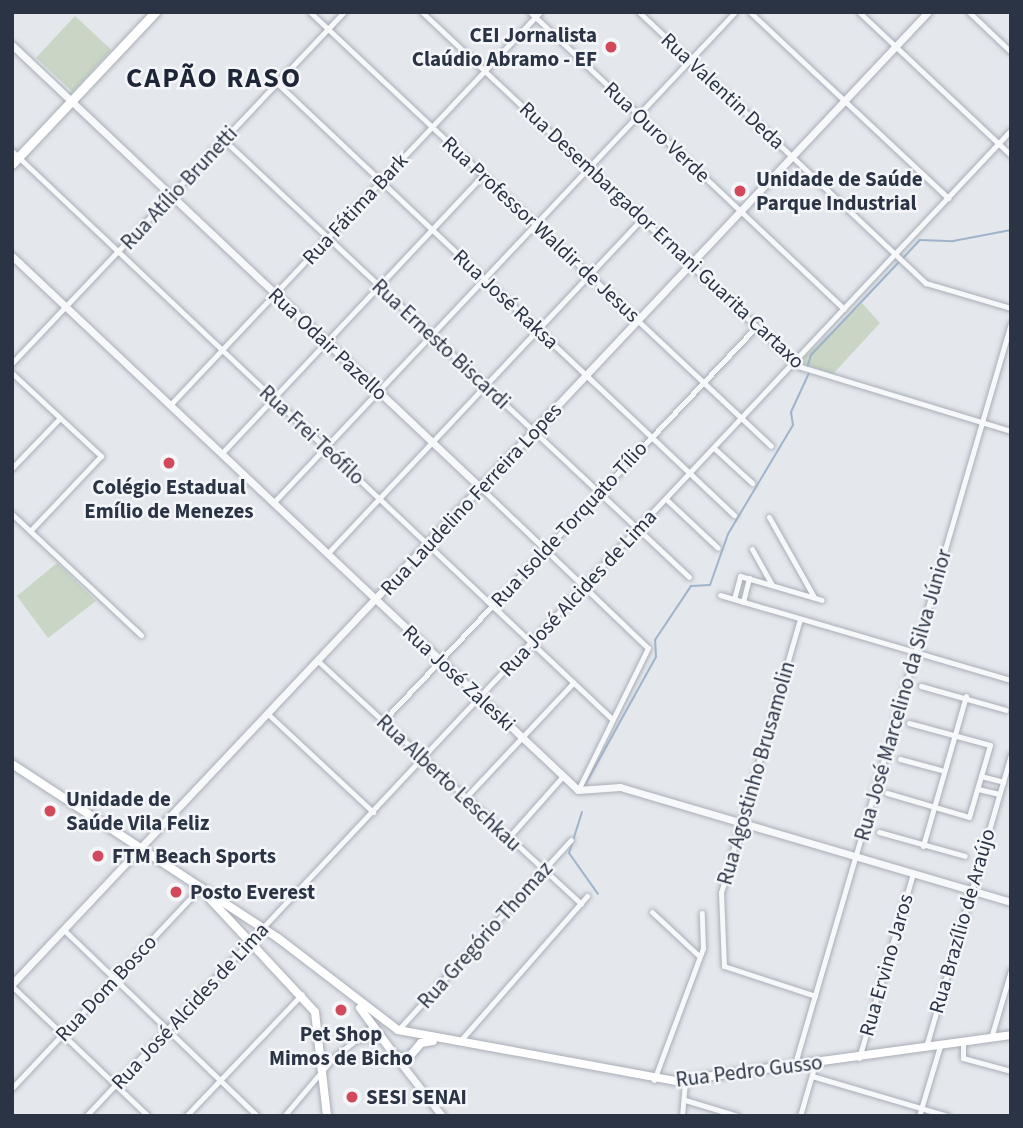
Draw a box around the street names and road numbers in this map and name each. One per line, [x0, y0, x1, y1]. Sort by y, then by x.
street label: Rua Valentin Deda [656, 27, 790, 155]
street label: Rua Ouro Verde [599, 76, 715, 188]
street label: Rua Desembargador Ernani Guarita Cartaxo [514, 96, 810, 374]
street label: Rua Atílio Brunetti [115, 121, 243, 255]
street label: Rua Professor Waldir de Jesus [437, 131, 645, 327]
street label: Rua Fátima Bark [297, 148, 413, 270]
street label: Rua José Raksa [448, 244, 564, 354]
street label: Rua Ernesto Biscardi [367, 274, 515, 414]
street label: Rua Odair Pazello [263, 282, 393, 406]
street label: Rua Frei Teófilo [254, 380, 370, 490]
street label: Rua Laudelino Ferreira Lopes [375, 397, 567, 601]
street label: Rua Isolde Torquato Tílio [485, 436, 653, 612]
street label: Rua José Alcides de Lima [494, 504, 662, 682]
street label: Rua José Marcelino da Silva Júnior [849, 546, 957, 844]
street label: Rua José Zaleski [398, 619, 520, 737]
street label: Rua Agostinho Brusamolin [712, 658, 800, 888]
street label: Rua Alberto Leschkau [371, 709, 527, 857]
street label: Rua Brazílio de Araújo [924, 826, 1000, 1016]
street label: Rua Gregório Thomaz [412, 856, 558, 1014]
street label: Rua Ervino Jaros [854, 891, 918, 1039]
street label: Rua José Alcides de Lima [106, 917, 274, 1095]
street label: Rua Dom Bosco [50, 929, 162, 1047]
street label: Rua Pedro Gusso [674, 1049, 824, 1093]

